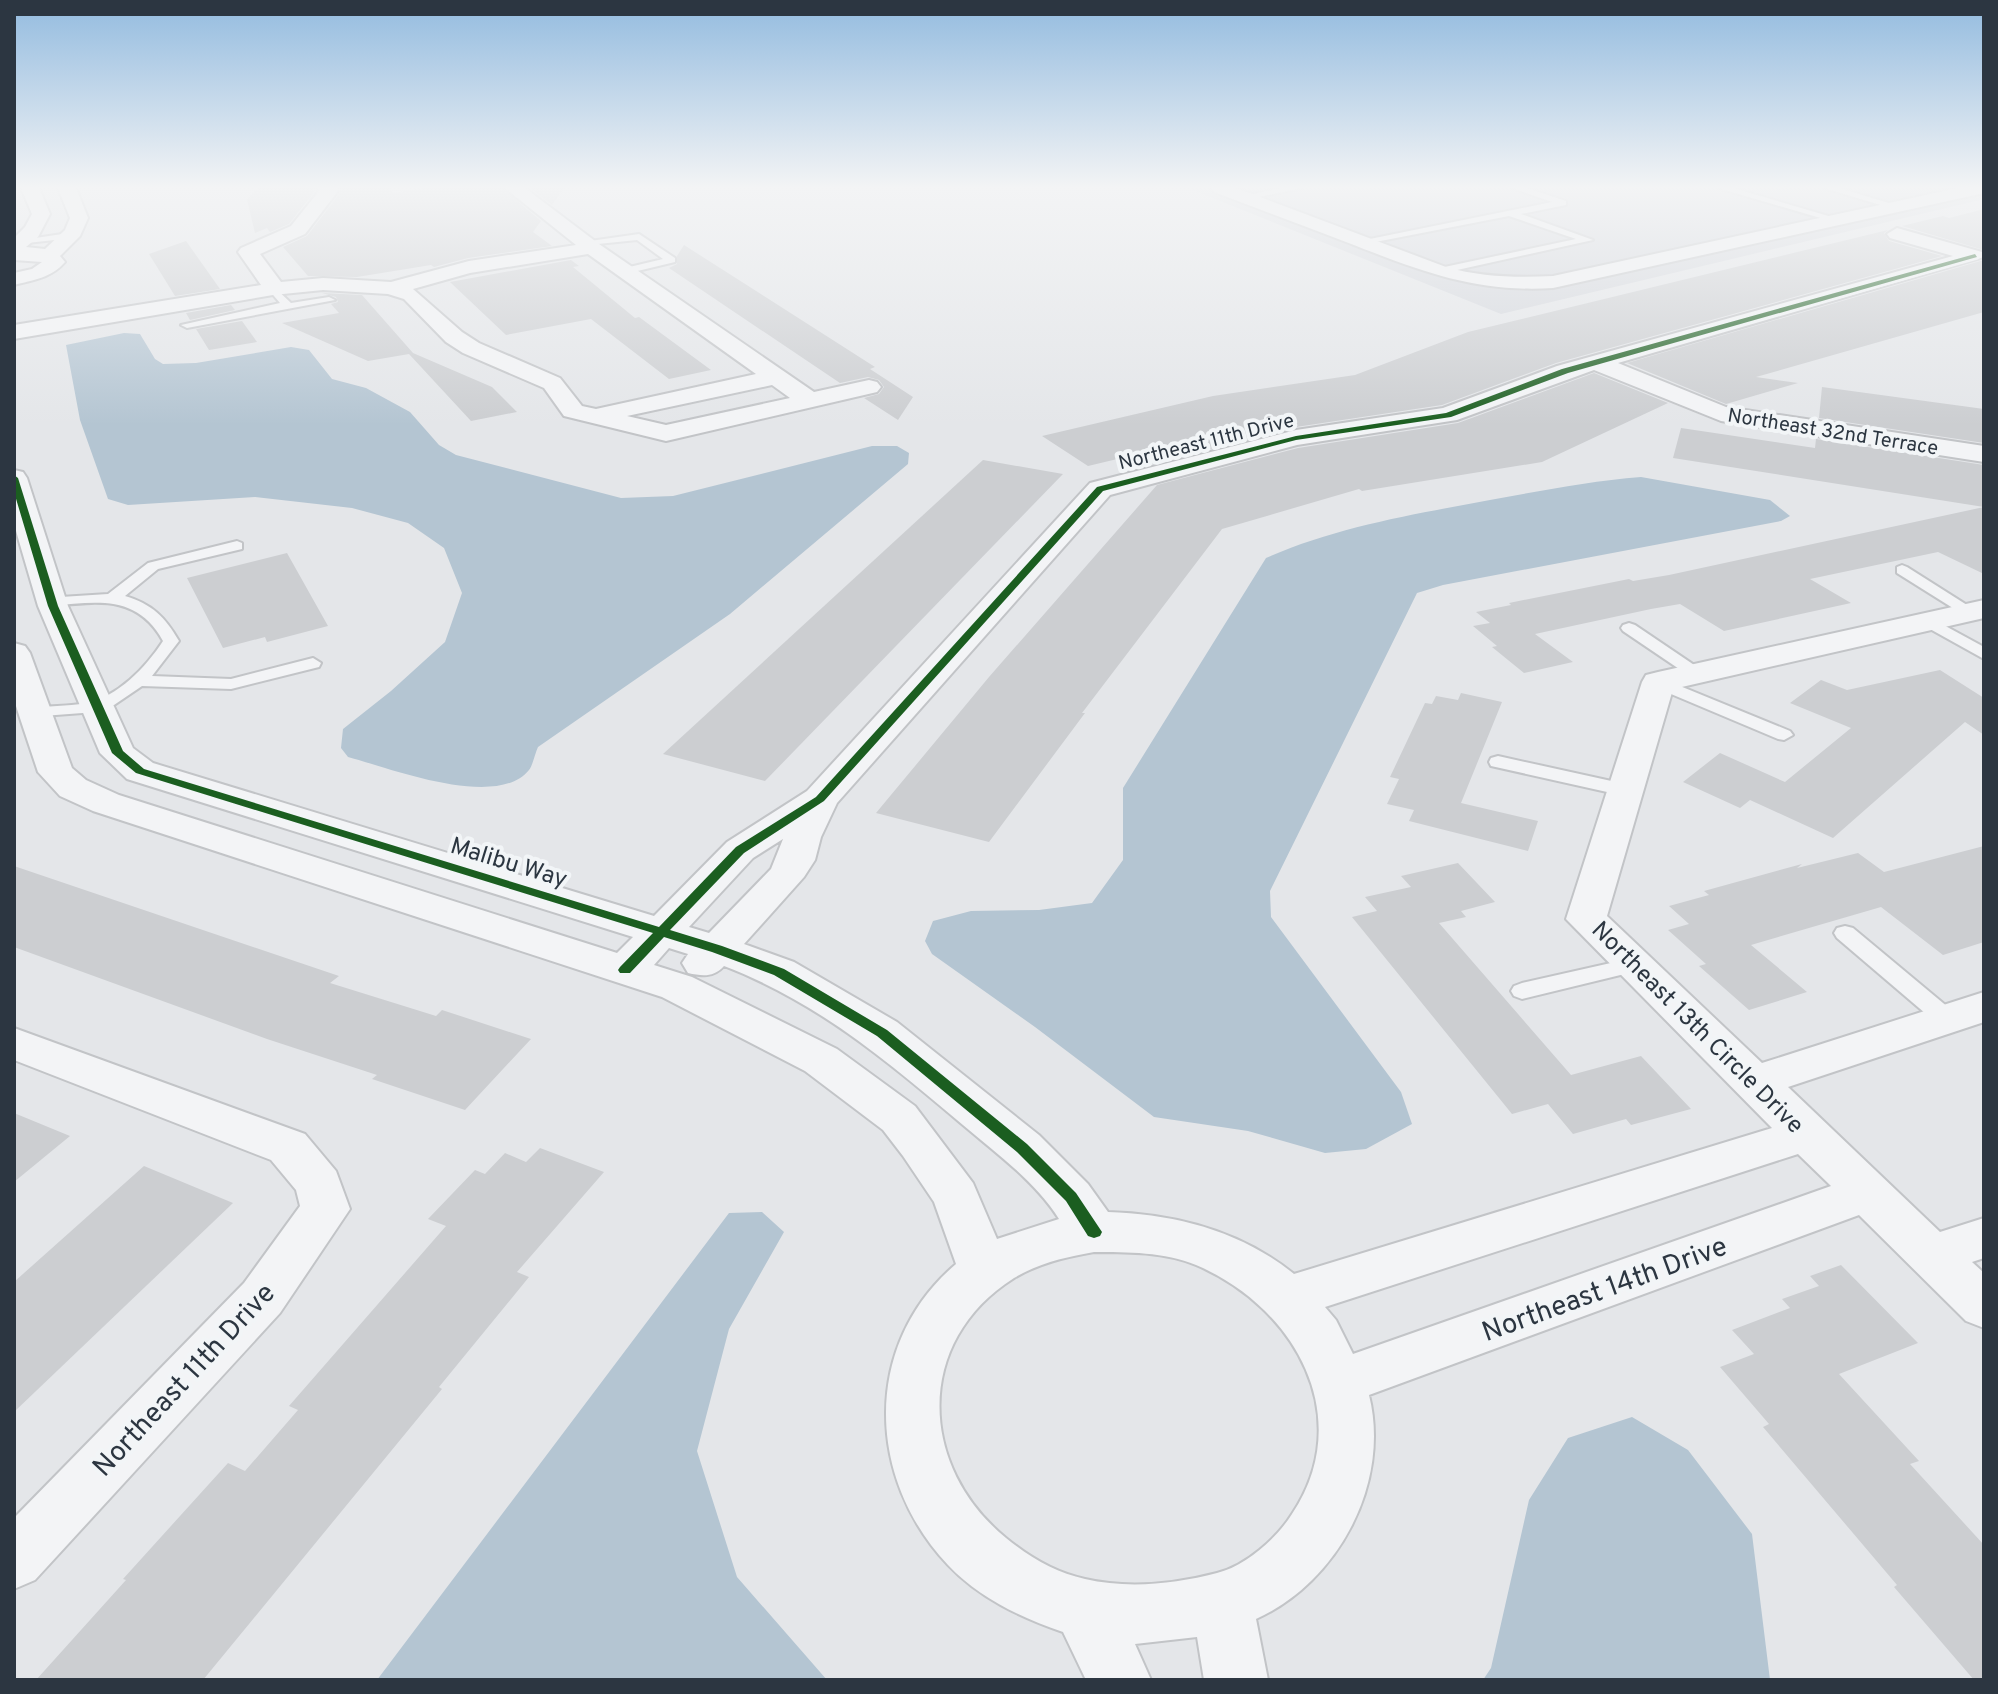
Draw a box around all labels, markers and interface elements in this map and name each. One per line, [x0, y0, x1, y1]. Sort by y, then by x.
street label: Northeast 32nd Terrace [1726, 403, 1940, 462]
street label: Northeast 11th Drive [1116, 409, 1297, 477]
street label: Malibu Way [446, 832, 570, 896]
street label: Northeast 13th Circle Drive [1584, 916, 1809, 1141]
street label: Northeast 14th Drive [1477, 1230, 1733, 1352]
street label: Northeast 11th Drive [86, 1277, 284, 1486]

